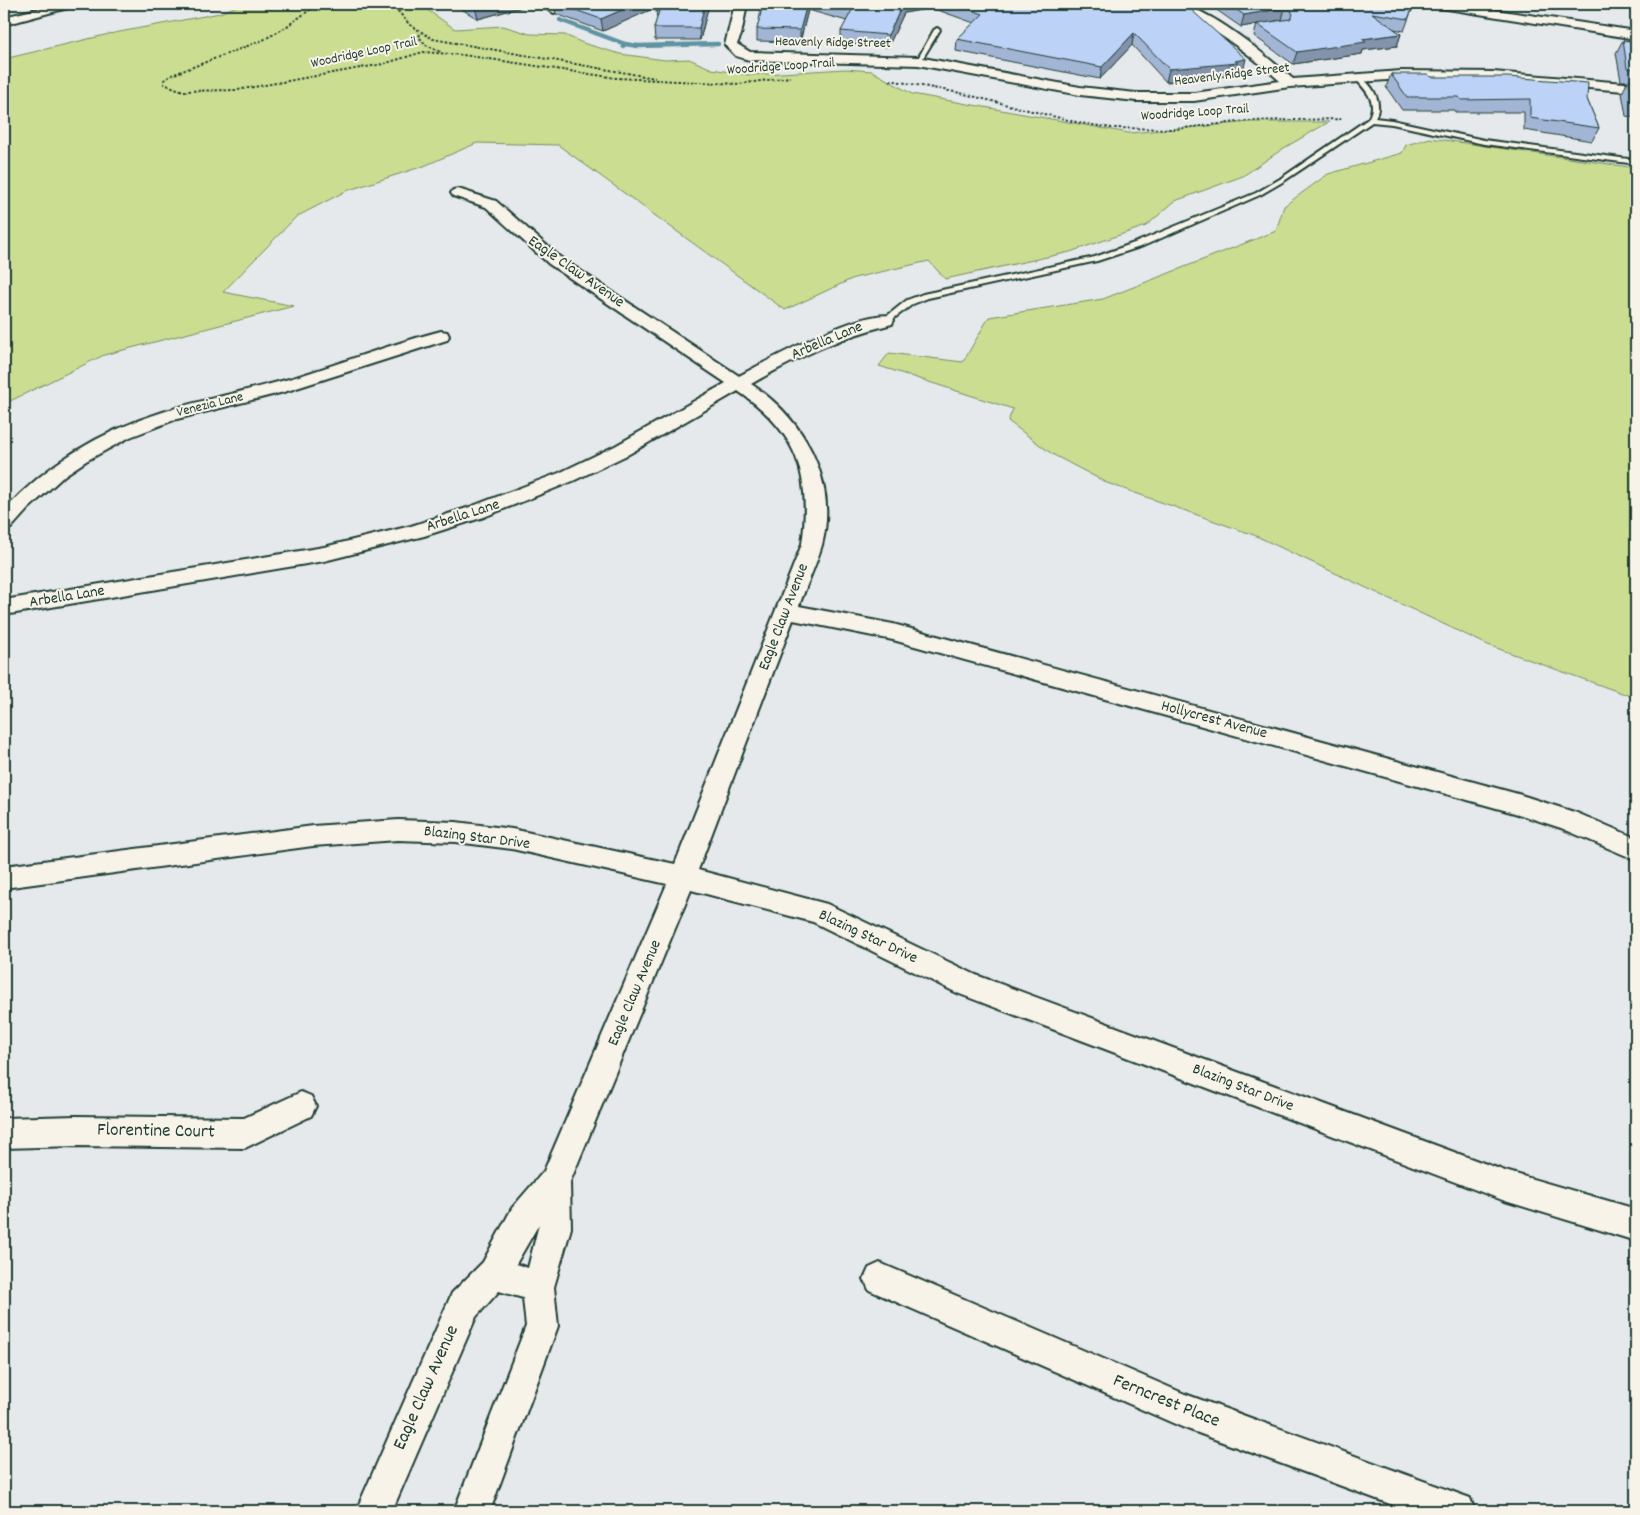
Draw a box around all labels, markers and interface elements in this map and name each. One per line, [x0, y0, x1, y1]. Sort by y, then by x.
street label: Woodridge Loop Trail [309, 32, 420, 74]
street label: Heavenly Ridge Street [775, 32, 891, 54]
street label: Woodridge Loop Trail [726, 53, 836, 81]
street label: Heavenly Ridge Street [1173, 58, 1291, 92]
street label: Woodridge Loop Trail [1140, 99, 1250, 127]
street label: Eagle Claw Avenue [523, 230, 629, 314]
street label: Arbella Lane [788, 316, 866, 366]
street label: Venezia Lane [175, 387, 245, 423]
street label: Arbella Lane [423, 493, 503, 539]
street label: Eagle Claw Avenue [753, 560, 815, 674]
street label: Arbella Lane [28, 580, 106, 614]
street label: Hollycrest Avenue [1158, 695, 1270, 745]
street label: Blazing Star Drive [423, 820, 531, 856]
street label: Blazing Star Drive [815, 904, 921, 970]
street label: Eagle Claw Avenue [602, 936, 668, 1050]
street label: Blazing Star Drive [1189, 1058, 1297, 1118]
street label: Florentine Court [97, 1117, 215, 1147]
street label: Eagle Claw Avenue [387, 1321, 467, 1455]
street label: Ferncrest Place [1108, 1368, 1224, 1436]

